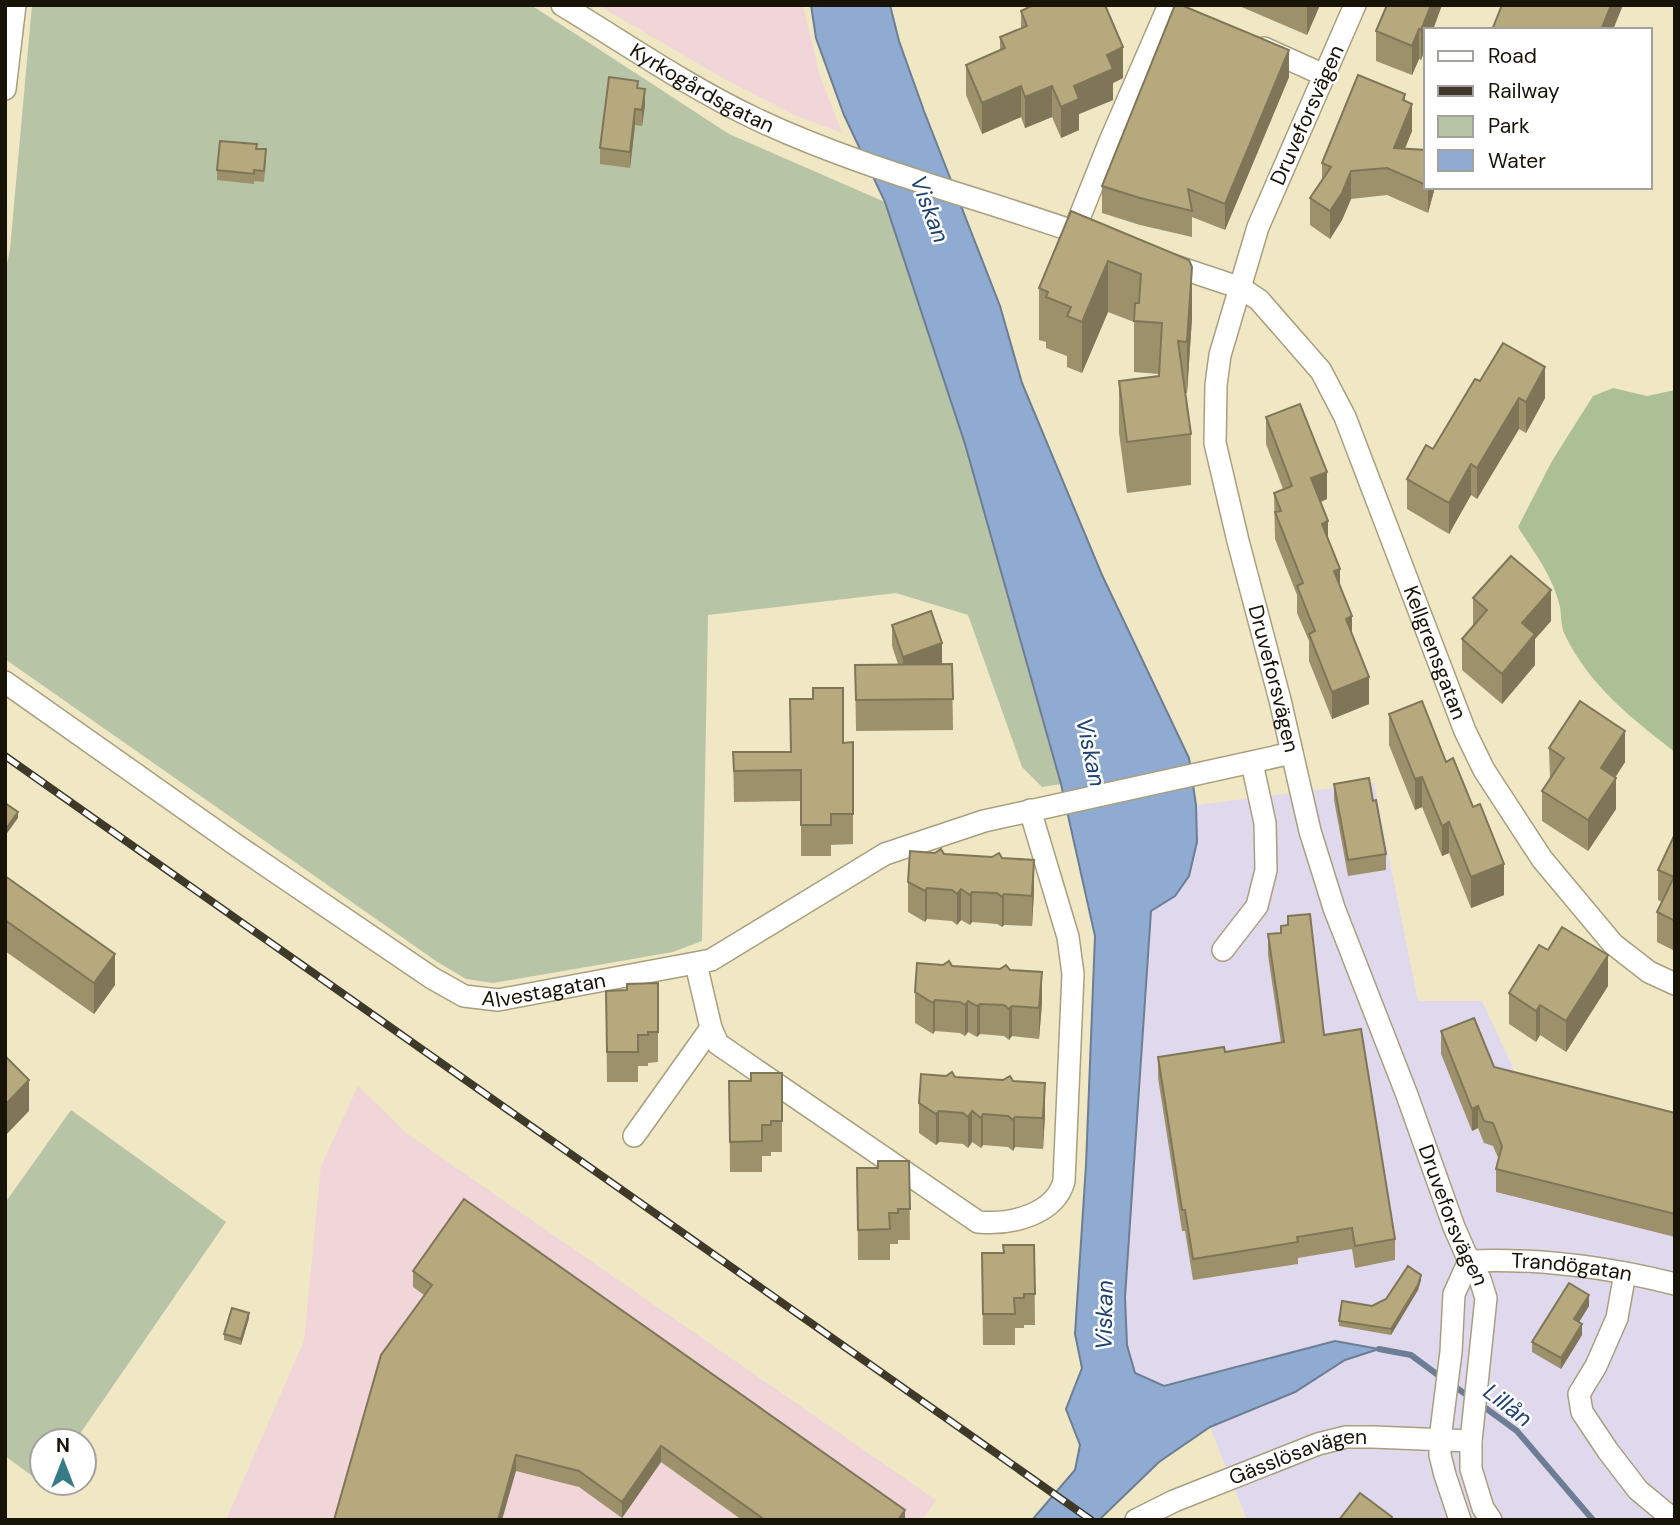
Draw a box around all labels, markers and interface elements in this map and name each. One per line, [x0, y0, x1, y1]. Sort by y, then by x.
legend [1424, 28, 1652, 189]
street label: Kyrkogårdsgatan [624, 37, 779, 139]
street label: Druveforsvägen [1264, 40, 1350, 190]
text: Road [1488, 42, 1537, 70]
text: Railway [1488, 77, 1560, 105]
text: Park [1488, 112, 1530, 140]
text: Water [1488, 147, 1546, 175]
water label: Viskan [904, 171, 956, 247]
street label: Kellgrensgatan [1397, 582, 1473, 723]
street label: Druveforsvägen [1242, 602, 1306, 755]
water label: Viskan [1069, 715, 1113, 789]
street label: Alvestagatan [480, 966, 608, 1014]
street label: Druveforsvägen [1412, 1141, 1495, 1289]
street label: Trandögatan [1511, 1247, 1635, 1288]
water label: Viskan [1088, 1280, 1120, 1350]
water label: Lillån [1478, 1377, 1538, 1433]
street label: Gässlösavägen [1225, 1423, 1367, 1492]
north arrow [28, 1427, 98, 1497]
text: N [56, 1433, 70, 1458]

